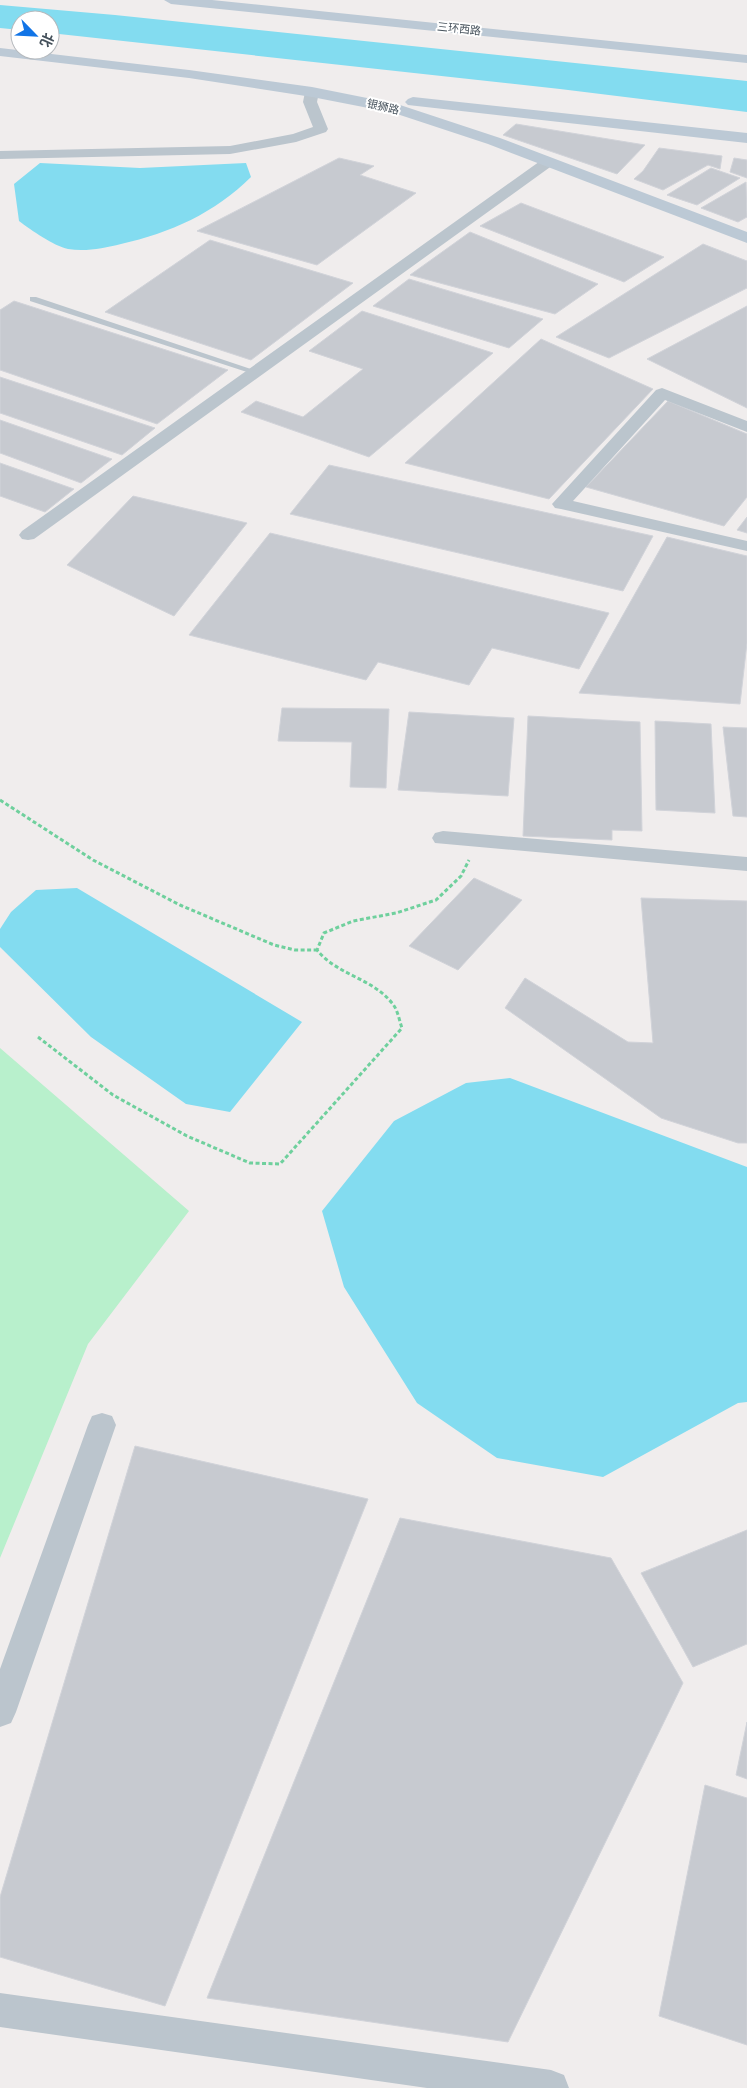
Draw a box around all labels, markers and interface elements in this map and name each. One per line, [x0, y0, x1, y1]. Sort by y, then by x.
north arrow [10, 10, 60, 60]
street label: 三环西路 [436, 20, 482, 38]
text: 北 [37, 31, 57, 50]
street label: 银狮路 [365, 97, 401, 117]

